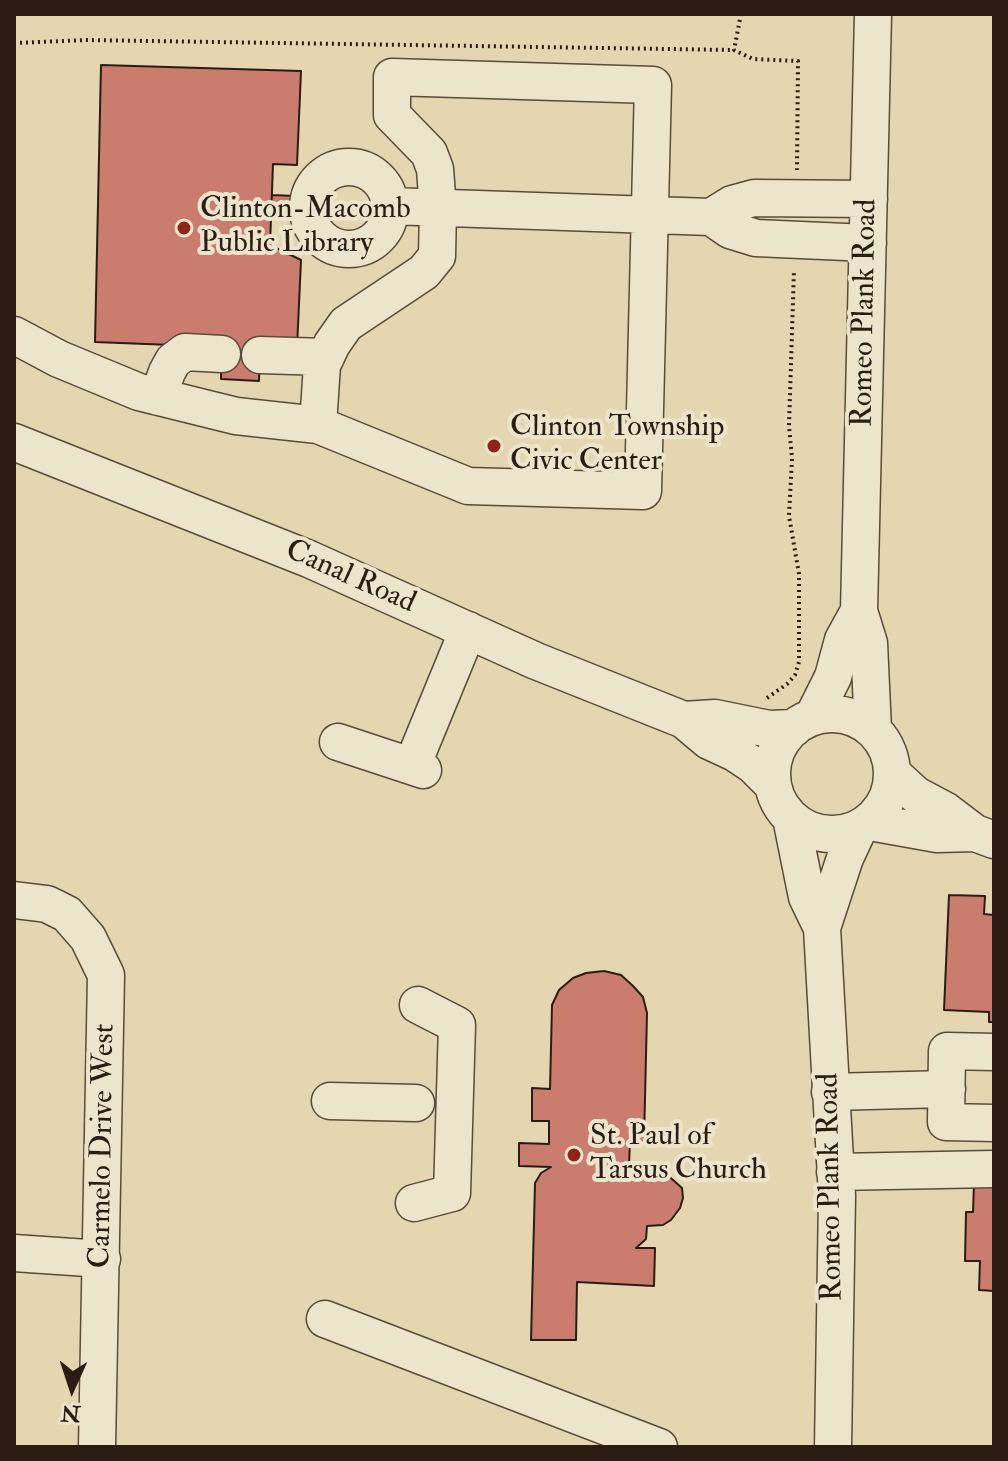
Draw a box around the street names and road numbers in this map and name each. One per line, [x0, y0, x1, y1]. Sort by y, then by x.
street label: Romeo Plank Road [846, 198, 886, 428]
street label: Canal Road [279, 533, 421, 623]
street label: Carmelo Drive West [84, 1023, 124, 1269]
street label: Romeo Plank Road [812, 1072, 852, 1302]

